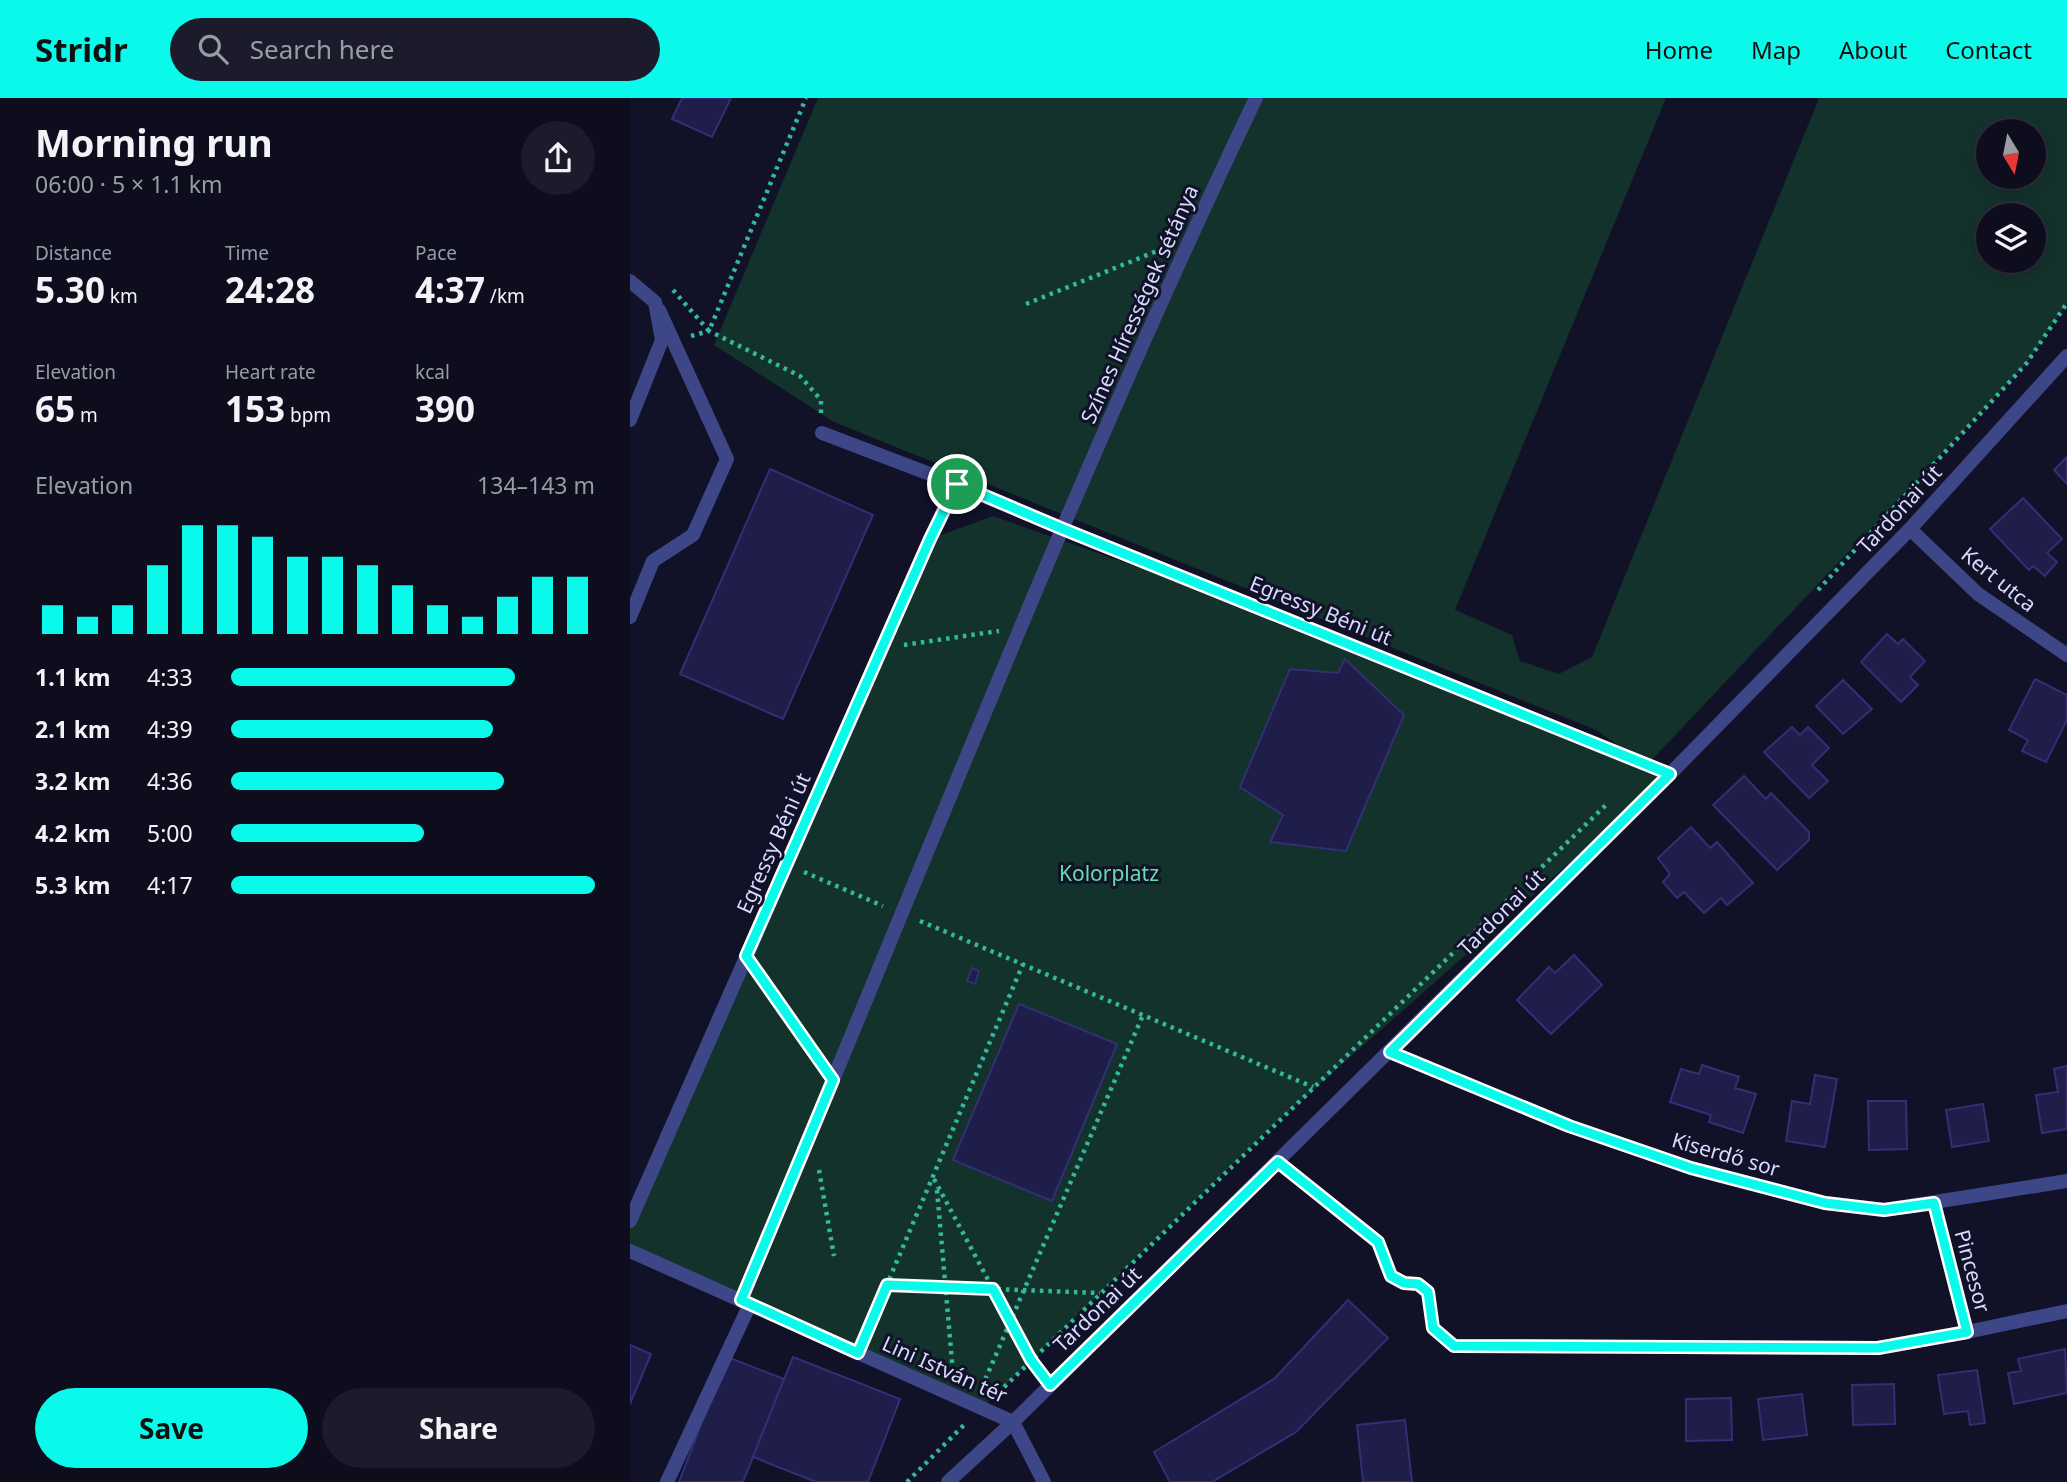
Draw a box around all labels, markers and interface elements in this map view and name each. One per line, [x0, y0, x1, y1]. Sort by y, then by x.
search box [170, 18, 660, 81]
text: Stridr [35, 27, 128, 72]
icon: search [194, 30, 232, 68]
text: Search here [250, 31, 394, 67]
text: Home [1645, 33, 1713, 66]
text: Map [1751, 33, 1801, 66]
text: About [1839, 33, 1907, 66]
text: Contact [1945, 33, 2032, 66]
text: Morning run [35, 116, 273, 168]
north arrow [1976, 119, 2046, 189]
map controls [1976, 119, 2046, 273]
button: share [521, 121, 595, 195]
text: 06:00 · 5 × 1.1 km [35, 168, 222, 200]
street label: Színes Hírességek sétánya [1074, 180, 1204, 428]
button: layers [1976, 203, 2046, 273]
text: Distance [35, 240, 112, 266]
text: Time [225, 240, 269, 266]
text: Pace [415, 240, 457, 266]
text: 5.30 [35, 266, 105, 313]
text: 24:28 [225, 266, 315, 313]
text: 4:37 [415, 266, 485, 313]
text: km [105, 283, 138, 309]
text: /km [485, 283, 525, 309]
text: Elevation [35, 359, 116, 385]
text: Heart rate [225, 359, 316, 385]
text: kcal [415, 359, 450, 385]
text: 65 [35, 385, 75, 432]
text: 153 [225, 385, 285, 432]
text: 390 [415, 385, 475, 432]
text: m [75, 402, 98, 428]
text: bpm [285, 402, 331, 428]
pin [927, 454, 987, 514]
street label: Tardonai út [1851, 458, 1948, 559]
icon: arrive [938, 465, 976, 503]
text: Elevation [35, 469, 133, 501]
text: 134–143 m [477, 469, 595, 501]
street label: Kert utca [1956, 540, 2042, 618]
street label: Egressy Béni út [1246, 569, 1397, 651]
text: 1.1 km [35, 661, 110, 693]
text: 4:33 [147, 661, 193, 693]
text: 2.1 km [35, 713, 110, 745]
text: 4:39 [147, 713, 193, 745]
text: 3.2 km [35, 765, 110, 797]
text: 4:36 [147, 765, 193, 797]
street label: Egressy Béni út [730, 768, 817, 918]
text: 4.2 km [35, 817, 110, 849]
text: 5:00 [147, 817, 193, 849]
park label: Kolorplatz [1059, 859, 1159, 887]
street label: Tardonai út [1452, 862, 1551, 961]
text: 5.3 km [35, 869, 110, 901]
text: 4:17 [147, 869, 193, 901]
street label: Kiserdő sor [1669, 1125, 1784, 1183]
street label: Pincesor [1949, 1227, 1998, 1316]
street label: Tardonai út [1047, 1260, 1147, 1358]
street label: Lini István tér [878, 1329, 1012, 1409]
button: Save [35, 1388, 308, 1468]
button: Share [322, 1388, 595, 1468]

